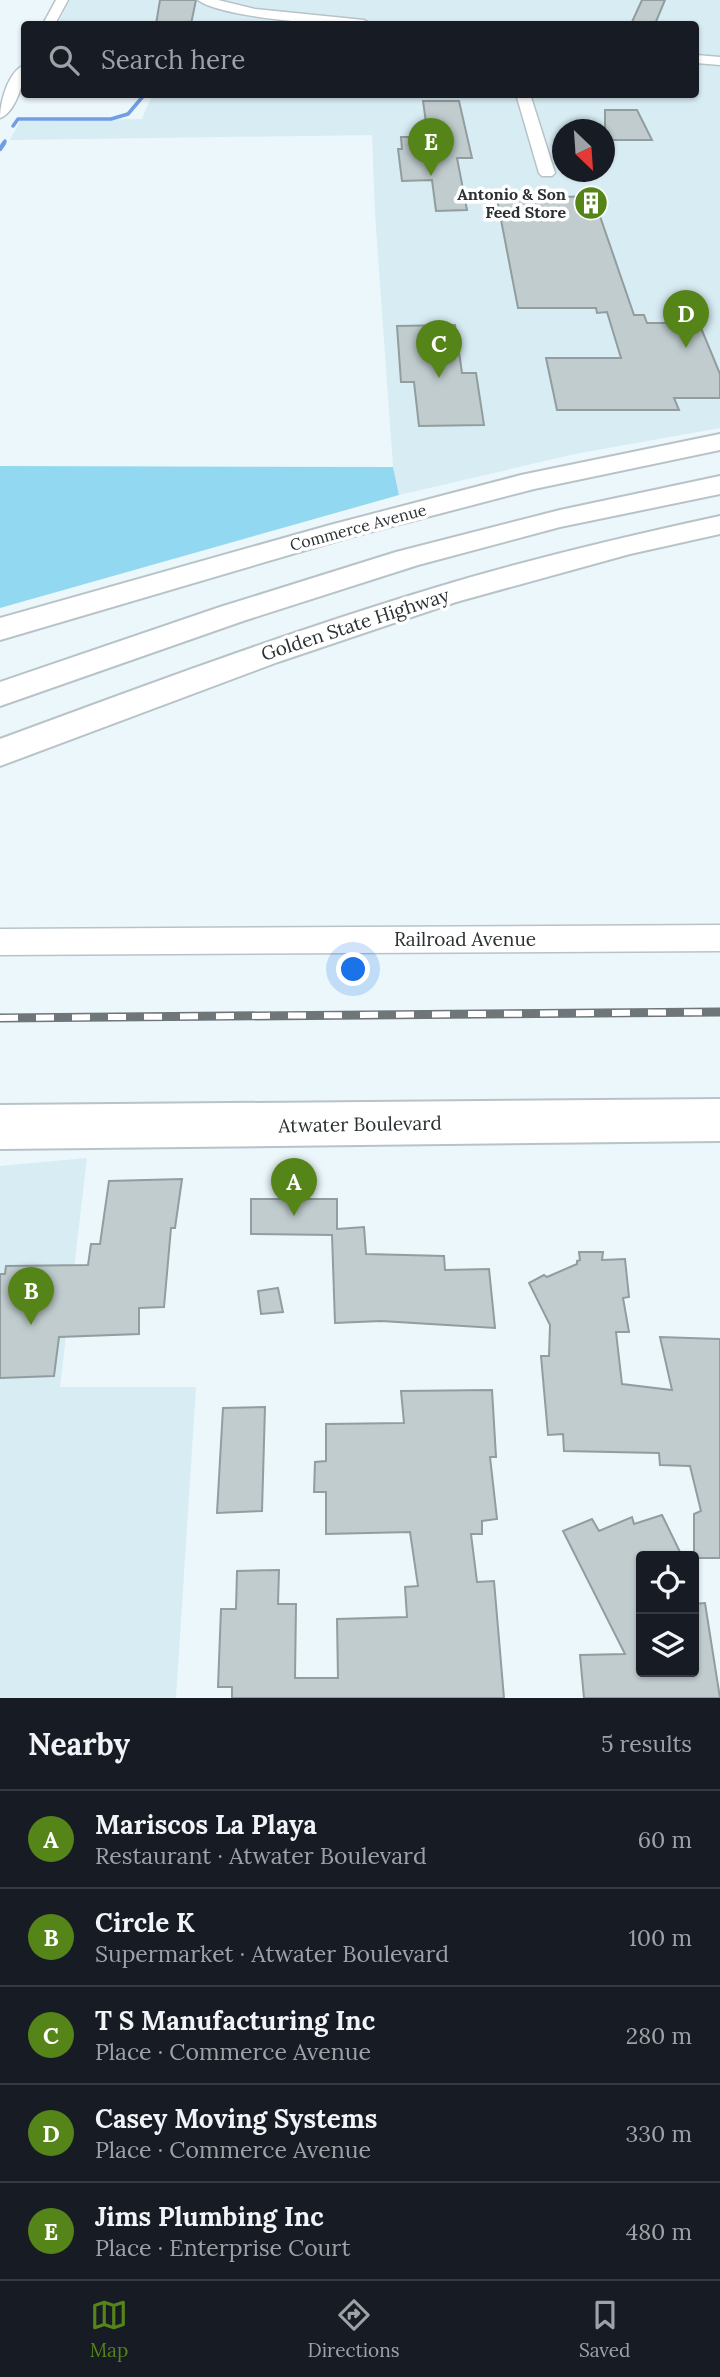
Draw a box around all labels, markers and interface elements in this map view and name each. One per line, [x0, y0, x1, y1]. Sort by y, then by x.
search box [21, 21, 699, 98]
icon: search [45, 41, 83, 79]
text: Search here [101, 43, 245, 76]
pin: E [408, 118, 454, 176]
north arrow [552, 119, 615, 182]
place label: Antonio & Son Feed Store [457, 184, 566, 222]
building icon: Antonio & Son Feed Store [572, 184, 610, 222]
pin: D [663, 290, 709, 348]
pin: C [416, 320, 462, 378]
street label: Commerce Avenue [288, 499, 429, 555]
street label: Golden State Highway [258, 582, 452, 666]
street label: Railroad Avenue [394, 927, 536, 951]
your location [336, 952, 370, 986]
street label: Atwater Boulevard [277, 1111, 442, 1137]
pin: A [271, 1158, 317, 1216]
pin: B [8, 1267, 54, 1325]
map controls [636, 1551, 699, 1677]
button: locate [636, 1551, 699, 1614]
button: layers [636, 1614, 699, 1677]
text: Nearby [28, 1725, 130, 1763]
text: 5 results [601, 1729, 692, 1758]
text: Mariscos La Playa [95, 1808, 317, 1841]
text: A [43, 1825, 59, 1854]
text: 60 m [638, 1825, 692, 1854]
text: Restaurant · Atwater Boulevard [95, 1841, 427, 1870]
text: Circle K [95, 1906, 195, 1939]
text: B [43, 1923, 59, 1952]
text: 100 m [628, 1923, 692, 1952]
text: Supermarket · Atwater Boulevard [95, 1939, 449, 1968]
text: T S Manufacturing Inc [95, 2004, 375, 2037]
text: C [43, 2021, 59, 2050]
text: 280 m [626, 2021, 692, 2050]
text: Place · Commerce Avenue [95, 2037, 371, 2066]
text: Casey Moving Systems [95, 2102, 377, 2135]
text: D [42, 2119, 60, 2148]
text: 330 m [625, 2119, 692, 2148]
text: Place · Commerce Avenue [95, 2135, 371, 2164]
text: Jims Plumbing Inc [95, 2200, 324, 2233]
text: E [44, 2217, 58, 2246]
text: 480 m [626, 2217, 692, 2246]
text: Place · Enterprise Court [95, 2233, 350, 2262]
tab: Map [90, 2296, 128, 2362]
tab: Directions [308, 2296, 400, 2362]
tab: Saved [579, 2296, 630, 2362]

